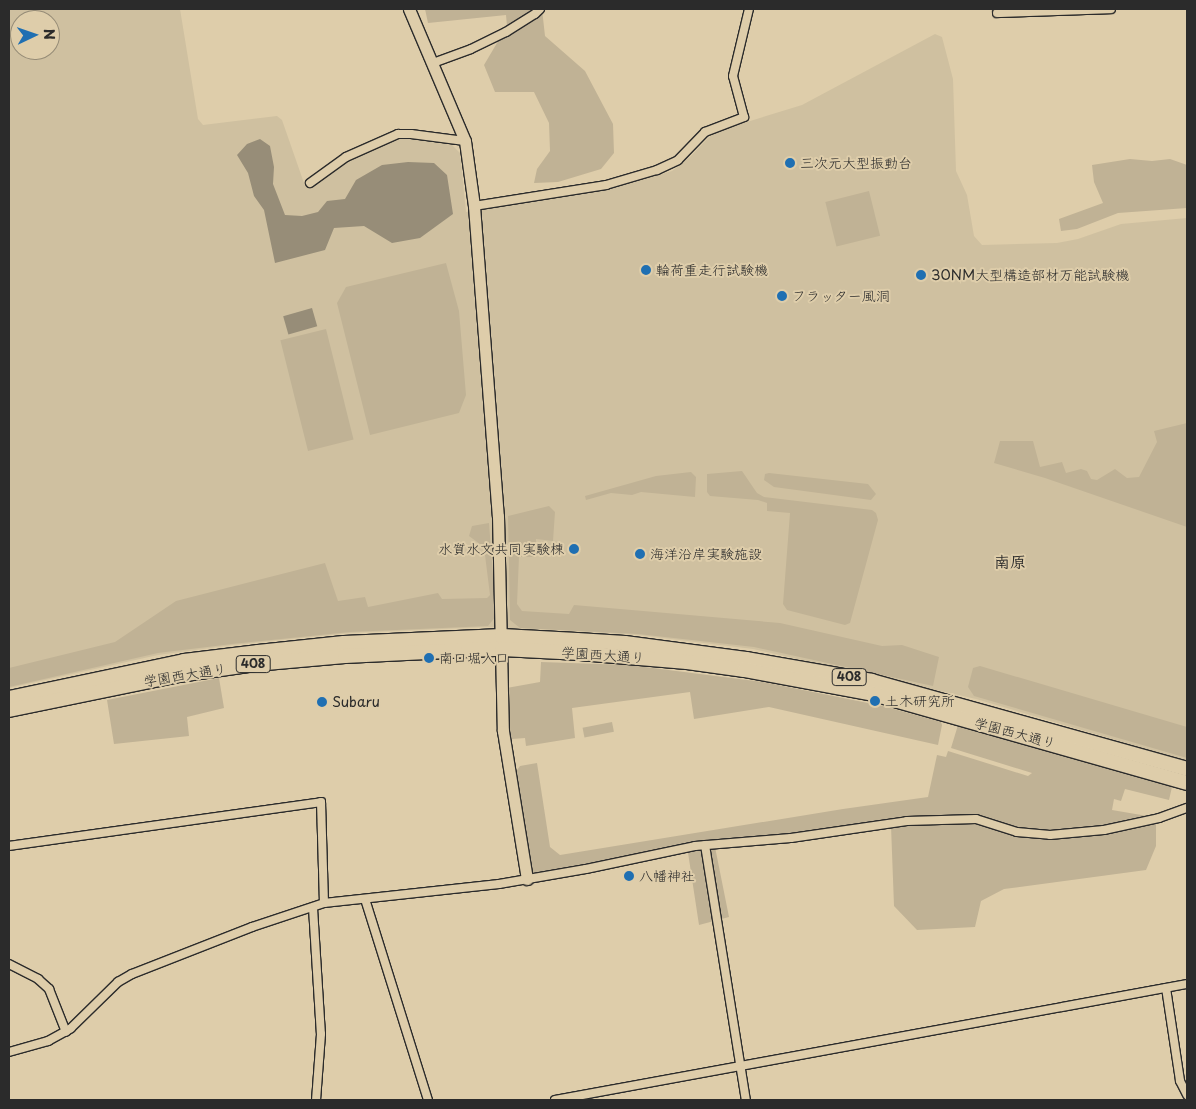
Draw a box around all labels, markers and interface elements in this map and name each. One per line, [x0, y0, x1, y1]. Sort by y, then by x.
north arrow [10, 10, 60, 60]
text: N [39, 28, 60, 40]
place label: 三次元大型振動台 [800, 155, 912, 171]
marker: 三次元大型振動台 [784, 157, 796, 169]
place label: 輪荷重走行試験機 [656, 262, 768, 278]
marker: 輪荷重走行試験機 [640, 264, 652, 276]
place label: 30NM大型構造部材万能試験機 [931, 267, 1129, 283]
marker: 30NM大型構造部材万能試験機 [915, 269, 927, 281]
place label: フラッター風洞 [792, 288, 890, 304]
marker: フラッター風洞 [776, 290, 788, 302]
place label: 水質水文共同実験棟 [438, 541, 564, 557]
marker: 水質水文共同実験棟 [568, 543, 580, 555]
place label: 海洋沿岸実験施設 [650, 546, 762, 562]
marker: 海洋沿岸実験施設 [634, 548, 646, 560]
district label: 南原 [994, 551, 1026, 571]
street label: 学園西大通り [561, 644, 645, 666]
place label: 南口堀入口 [439, 650, 509, 666]
marker: 南口堀入口 [423, 652, 435, 664]
road number: 408 [236, 654, 270, 674]
street label: 学園西大通り [142, 660, 228, 690]
road number: 408 [832, 668, 866, 686]
place label: 土木研究所 [885, 693, 955, 709]
place label: Subaru [332, 694, 380, 710]
marker: 土木研究所 [869, 695, 881, 707]
marker: Subaru [316, 696, 328, 708]
street label: 学園西大通り [972, 714, 1058, 752]
place label: 八幡神社 [639, 868, 695, 884]
marker: 八幡神社 [623, 870, 635, 882]

